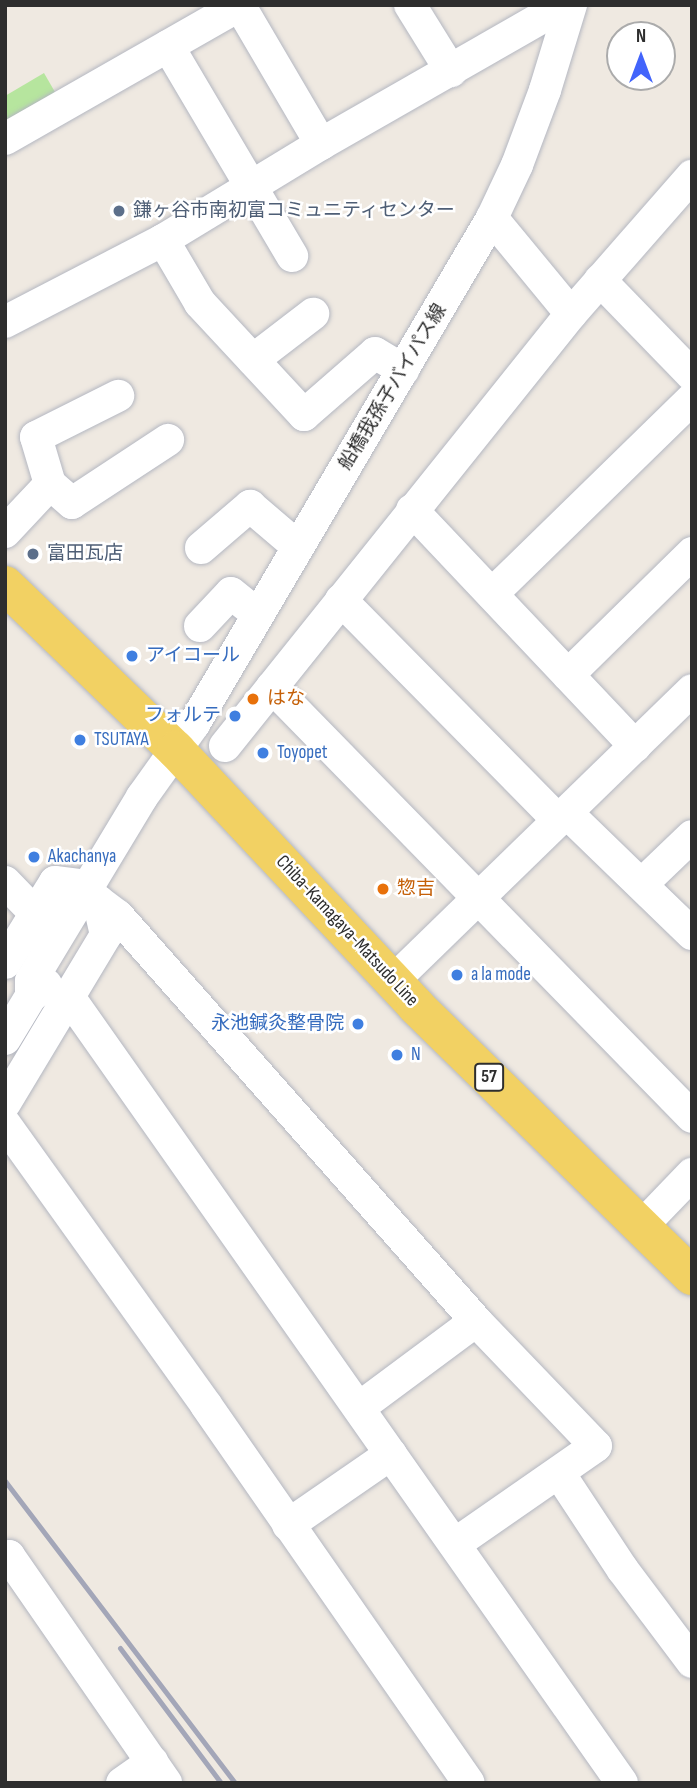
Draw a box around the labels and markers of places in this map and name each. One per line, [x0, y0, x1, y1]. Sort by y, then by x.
place label: 鎌ヶ谷市南初富コミュニティセンター [133, 200, 456, 222]
marker: 鎌ヶ谷市南初富コミュニティセンター [111, 203, 127, 219]
place label: 富田瓦店 [47, 543, 123, 565]
marker: 富田瓦店 [25, 546, 41, 562]
place label: アイコール [146, 645, 241, 667]
marker: アイコール [124, 648, 140, 664]
place label: はな [267, 688, 305, 710]
marker: はな [245, 691, 261, 707]
place label: フォルテ [145, 705, 221, 727]
marker: フォルテ [227, 708, 243, 724]
place label: TSUTAYA [94, 729, 149, 751]
marker: TSUTAYA [72, 732, 88, 748]
place label: Toyopet [277, 742, 328, 764]
marker: Toyopet [255, 745, 271, 761]
place label: Akachanya [48, 846, 116, 868]
marker: Akachanya [26, 849, 42, 865]
place label: 惣吉 [397, 878, 435, 900]
marker: 惣吉 [375, 881, 391, 897]
place label: a la mode [471, 964, 531, 986]
marker: a la mode [449, 967, 465, 983]
place label: 永池鍼灸整骨院 [211, 1013, 344, 1035]
marker: 永池鍼灸整骨院 [350, 1016, 366, 1032]
place label: N [411, 1044, 421, 1066]
marker: N [389, 1047, 405, 1063]

